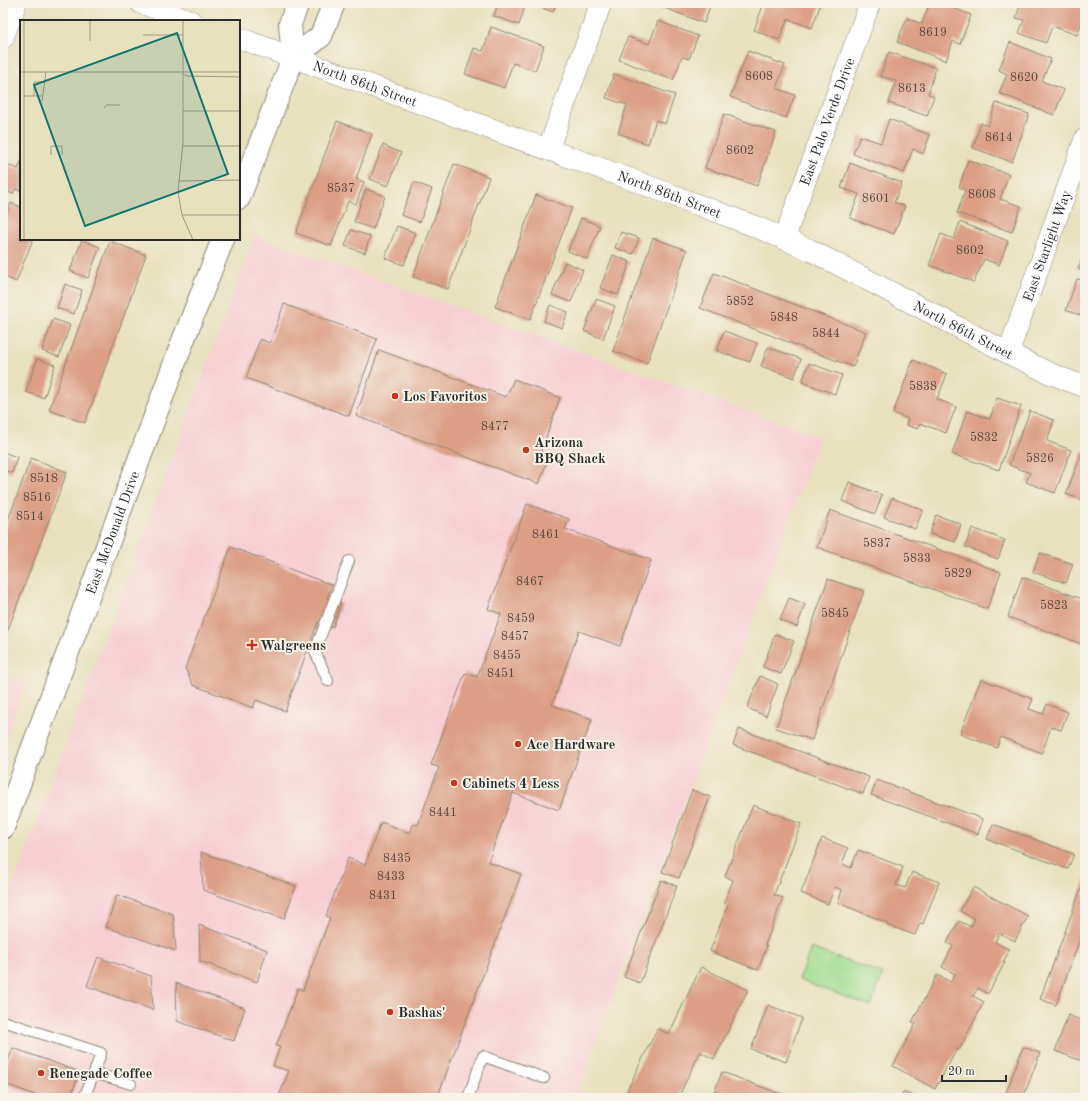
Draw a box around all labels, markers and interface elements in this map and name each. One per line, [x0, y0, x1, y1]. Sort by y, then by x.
inset map [20, 20, 240, 240]
house number: 8619 [919, 27, 947, 39]
street label: East Palo Verde Drive [798, 56, 857, 188]
street label: North 86th Street [311, 59, 419, 110]
house number: 8608 [745, 71, 773, 83]
house number: 8620 [1010, 72, 1038, 84]
house number: 8613 [898, 83, 926, 95]
house number: 8614 [985, 132, 1013, 144]
house number: 8602 [726, 145, 754, 157]
street label: North 86th Street [615, 169, 723, 221]
house number: 8537 [327, 182, 355, 195]
street label: East Starlight Way [1021, 188, 1074, 304]
house number: 8608 [968, 189, 996, 201]
house number: 8601 [862, 193, 890, 205]
house number: 8602 [956, 245, 984, 257]
house number: 5852 [726, 295, 754, 308]
street label: North 86th Street [911, 299, 1015, 362]
house number: 5848 [770, 311, 798, 324]
house number: 5844 [812, 327, 840, 340]
house number: 5838 [909, 380, 937, 393]
place label: Los Favoritos [403, 390, 487, 404]
marker: Los Favoritos [390, 391, 400, 401]
house number: 8477 [481, 421, 509, 433]
house number: 5832 [970, 431, 998, 444]
place label: Arizona BBQ Shack [534, 436, 606, 466]
marker: Arizona BBQ Shack [521, 445, 531, 455]
house number: 5826 [1026, 452, 1054, 465]
street label: East McDonald Drive [84, 469, 142, 596]
house number: 8518 [30, 472, 58, 485]
house number: 8516 [23, 491, 51, 504]
house number: 8514 [16, 510, 44, 523]
house number: 8461 [532, 529, 560, 541]
house number: 5837 [863, 537, 891, 550]
house number: 5833 [903, 552, 931, 565]
house number: 5829 [944, 567, 972, 580]
house number: 8467 [516, 576, 544, 588]
house number: 5823 [1040, 599, 1068, 612]
house number: 5845 [821, 607, 849, 620]
house number: 8459 [507, 612, 535, 625]
house number: 8457 [501, 630, 529, 643]
place label: Walgreens [260, 639, 326, 653]
marker: Walgreens [247, 640, 257, 650]
house number: 8455 [493, 649, 521, 662]
house number: 8451 [487, 667, 515, 680]
place label: Ace Hardware [526, 738, 615, 752]
marker: Ace Hardware [513, 739, 523, 749]
place label: Cabinets 4 Less [462, 777, 559, 791]
marker: Cabinets 4 Less [449, 778, 459, 788]
house number: 8441 [429, 807, 457, 819]
house number: 8435 [383, 852, 411, 865]
house number: 8433 [377, 871, 405, 883]
house number: 8431 [369, 890, 397, 902]
place label: Bashas' [398, 1006, 445, 1020]
marker: Bashas' [385, 1007, 395, 1017]
scale bar [942, 1057, 1006, 1083]
text: 20 m [948, 1066, 975, 1078]
place label: Renegade Coffee [49, 1067, 152, 1081]
marker: Renegade Coffee [36, 1068, 46, 1078]

